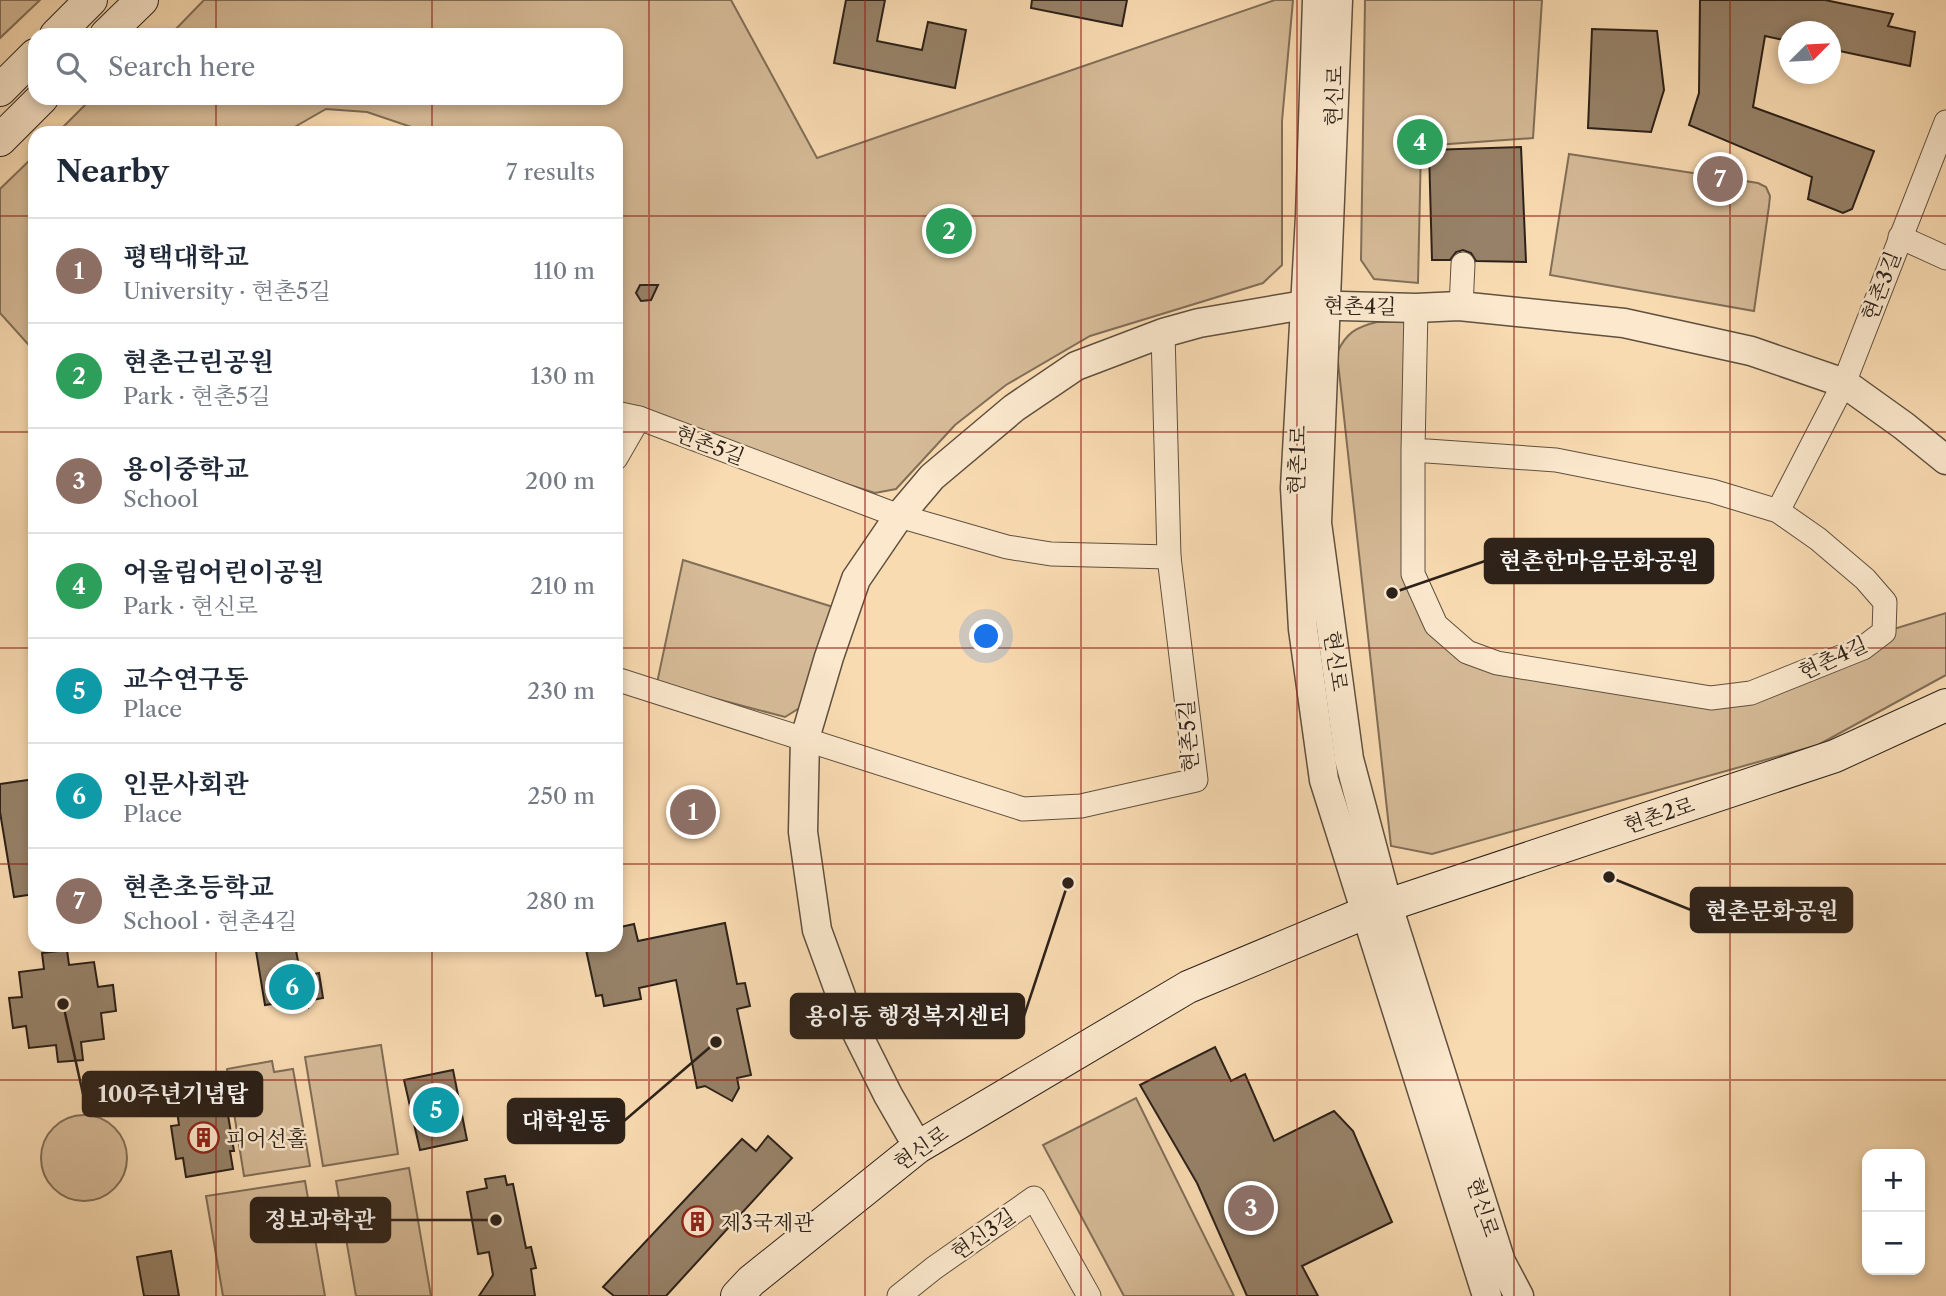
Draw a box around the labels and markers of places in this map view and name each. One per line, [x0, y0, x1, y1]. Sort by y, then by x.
pin: 4 [1397, 116, 1443, 168]
pin: 7 [1697, 153, 1743, 205]
pin: 2 [926, 205, 972, 257]
callout: 현촌한마음문화공원 [1485, 539, 1713, 583]
pin: 1 [670, 786, 716, 838]
callout: 현촌문화공원 [1691, 888, 1852, 932]
pin: 6 [269, 961, 315, 1013]
callout: 용이동 행정복지센터 [791, 994, 1024, 1038]
callout: 100주년기념탑 [83, 1072, 262, 1116]
pin: 5 [413, 1084, 459, 1136]
callout: 대학원동 [508, 1099, 624, 1143]
building icon: 피어선홀 [186, 1121, 220, 1155]
place label: 피어선홀 [226, 1126, 307, 1151]
pin: 3 [1228, 1182, 1274, 1234]
callout: 정보과학관 [251, 1198, 390, 1242]
building icon: 제3국제관 [681, 1205, 715, 1239]
place label: 제3국제관 [721, 1210, 814, 1235]

